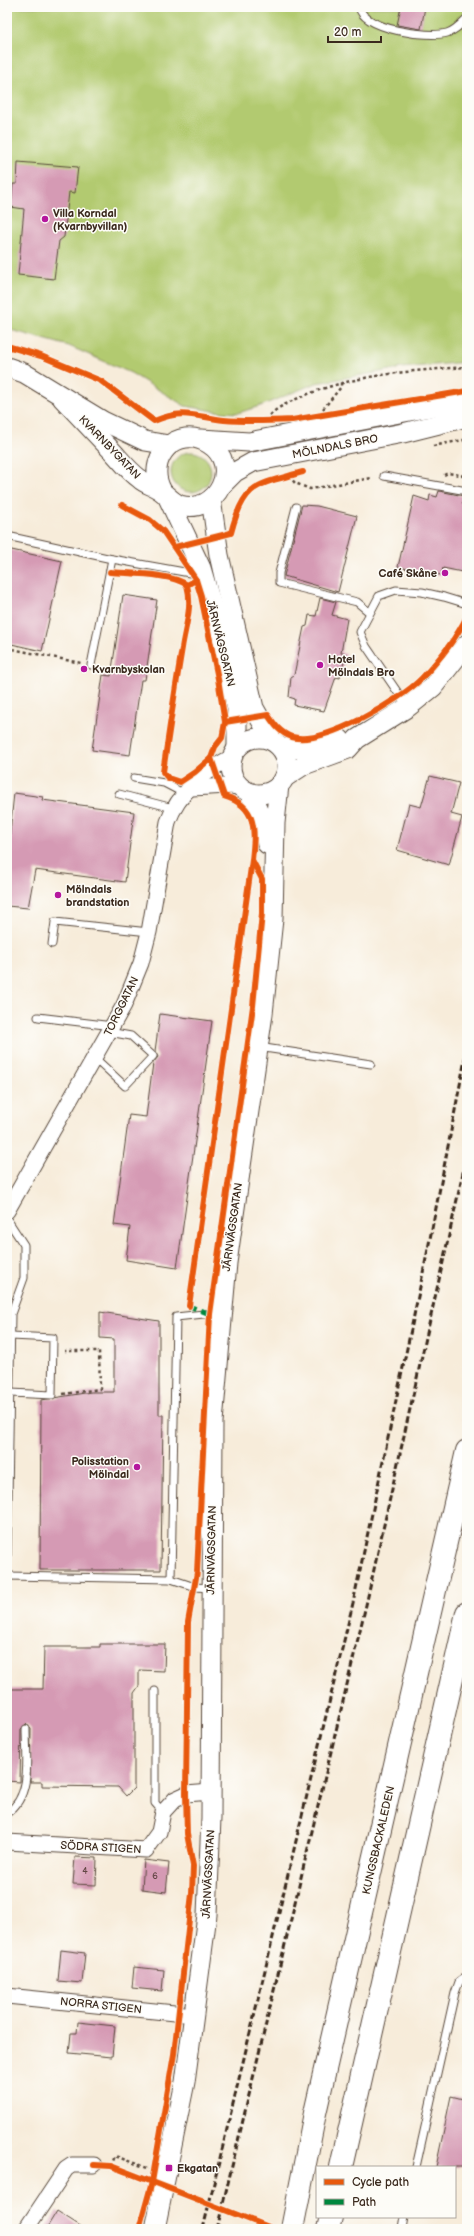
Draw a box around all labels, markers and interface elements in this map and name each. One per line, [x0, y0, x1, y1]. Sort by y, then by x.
scale bar [328, 18, 381, 44]
text: 20 m [334, 25, 361, 40]
place label: Villa Korndal (Kvarnbyvillan) [53, 207, 128, 233]
marker: Villa Korndal (Kvarnbyvillan) [40, 214, 50, 224]
street label: KVARNBYGATAN [76, 413, 143, 482]
street label: MÖLNDALS BRO [291, 431, 379, 461]
place label: Café Skåne [379, 567, 437, 580]
marker: Café Skåne [440, 568, 450, 578]
street label: JÄRNVÄGSGATAN [203, 598, 239, 688]
place label: Hotel Mölndals Bro [328, 653, 395, 679]
marker: Hotel Mölndals Bro [315, 660, 325, 670]
place label: Kvarnbyskolan [92, 663, 165, 676]
marker: Kvarnbyskolan [79, 664, 89, 674]
place label: Mölndals brandstation [66, 883, 129, 909]
marker: Mölndals brandstation [53, 890, 63, 900]
street label: TORGGATAN [101, 974, 141, 1038]
street label: JÄRNVÄGSGATAN [219, 1182, 245, 1272]
place label: Polisstation Mölndal [71, 1455, 129, 1481]
marker: Polisstation Mölndal [132, 1462, 142, 1472]
street label: JÄRNVÄGSGATAN [203, 1505, 219, 1595]
street label: KUNGSBACKALEDEN [360, 1785, 397, 1896]
street label: JÄRNVÄGSGATAN [199, 1829, 217, 1919]
street label: SÖDRA STIGEN [60, 1838, 142, 1856]
house number: 4 [82, 1866, 88, 1877]
house number: 6 [152, 1871, 158, 1882]
street label: NORRA STIGEN [59, 1995, 142, 2016]
place label: Ekgatan [177, 2162, 218, 2175]
marker: Ekgatan [164, 2163, 174, 2173]
legend [316, 2166, 456, 2218]
text: Cycle path [352, 2175, 409, 2190]
text: Path [352, 2195, 377, 2210]

